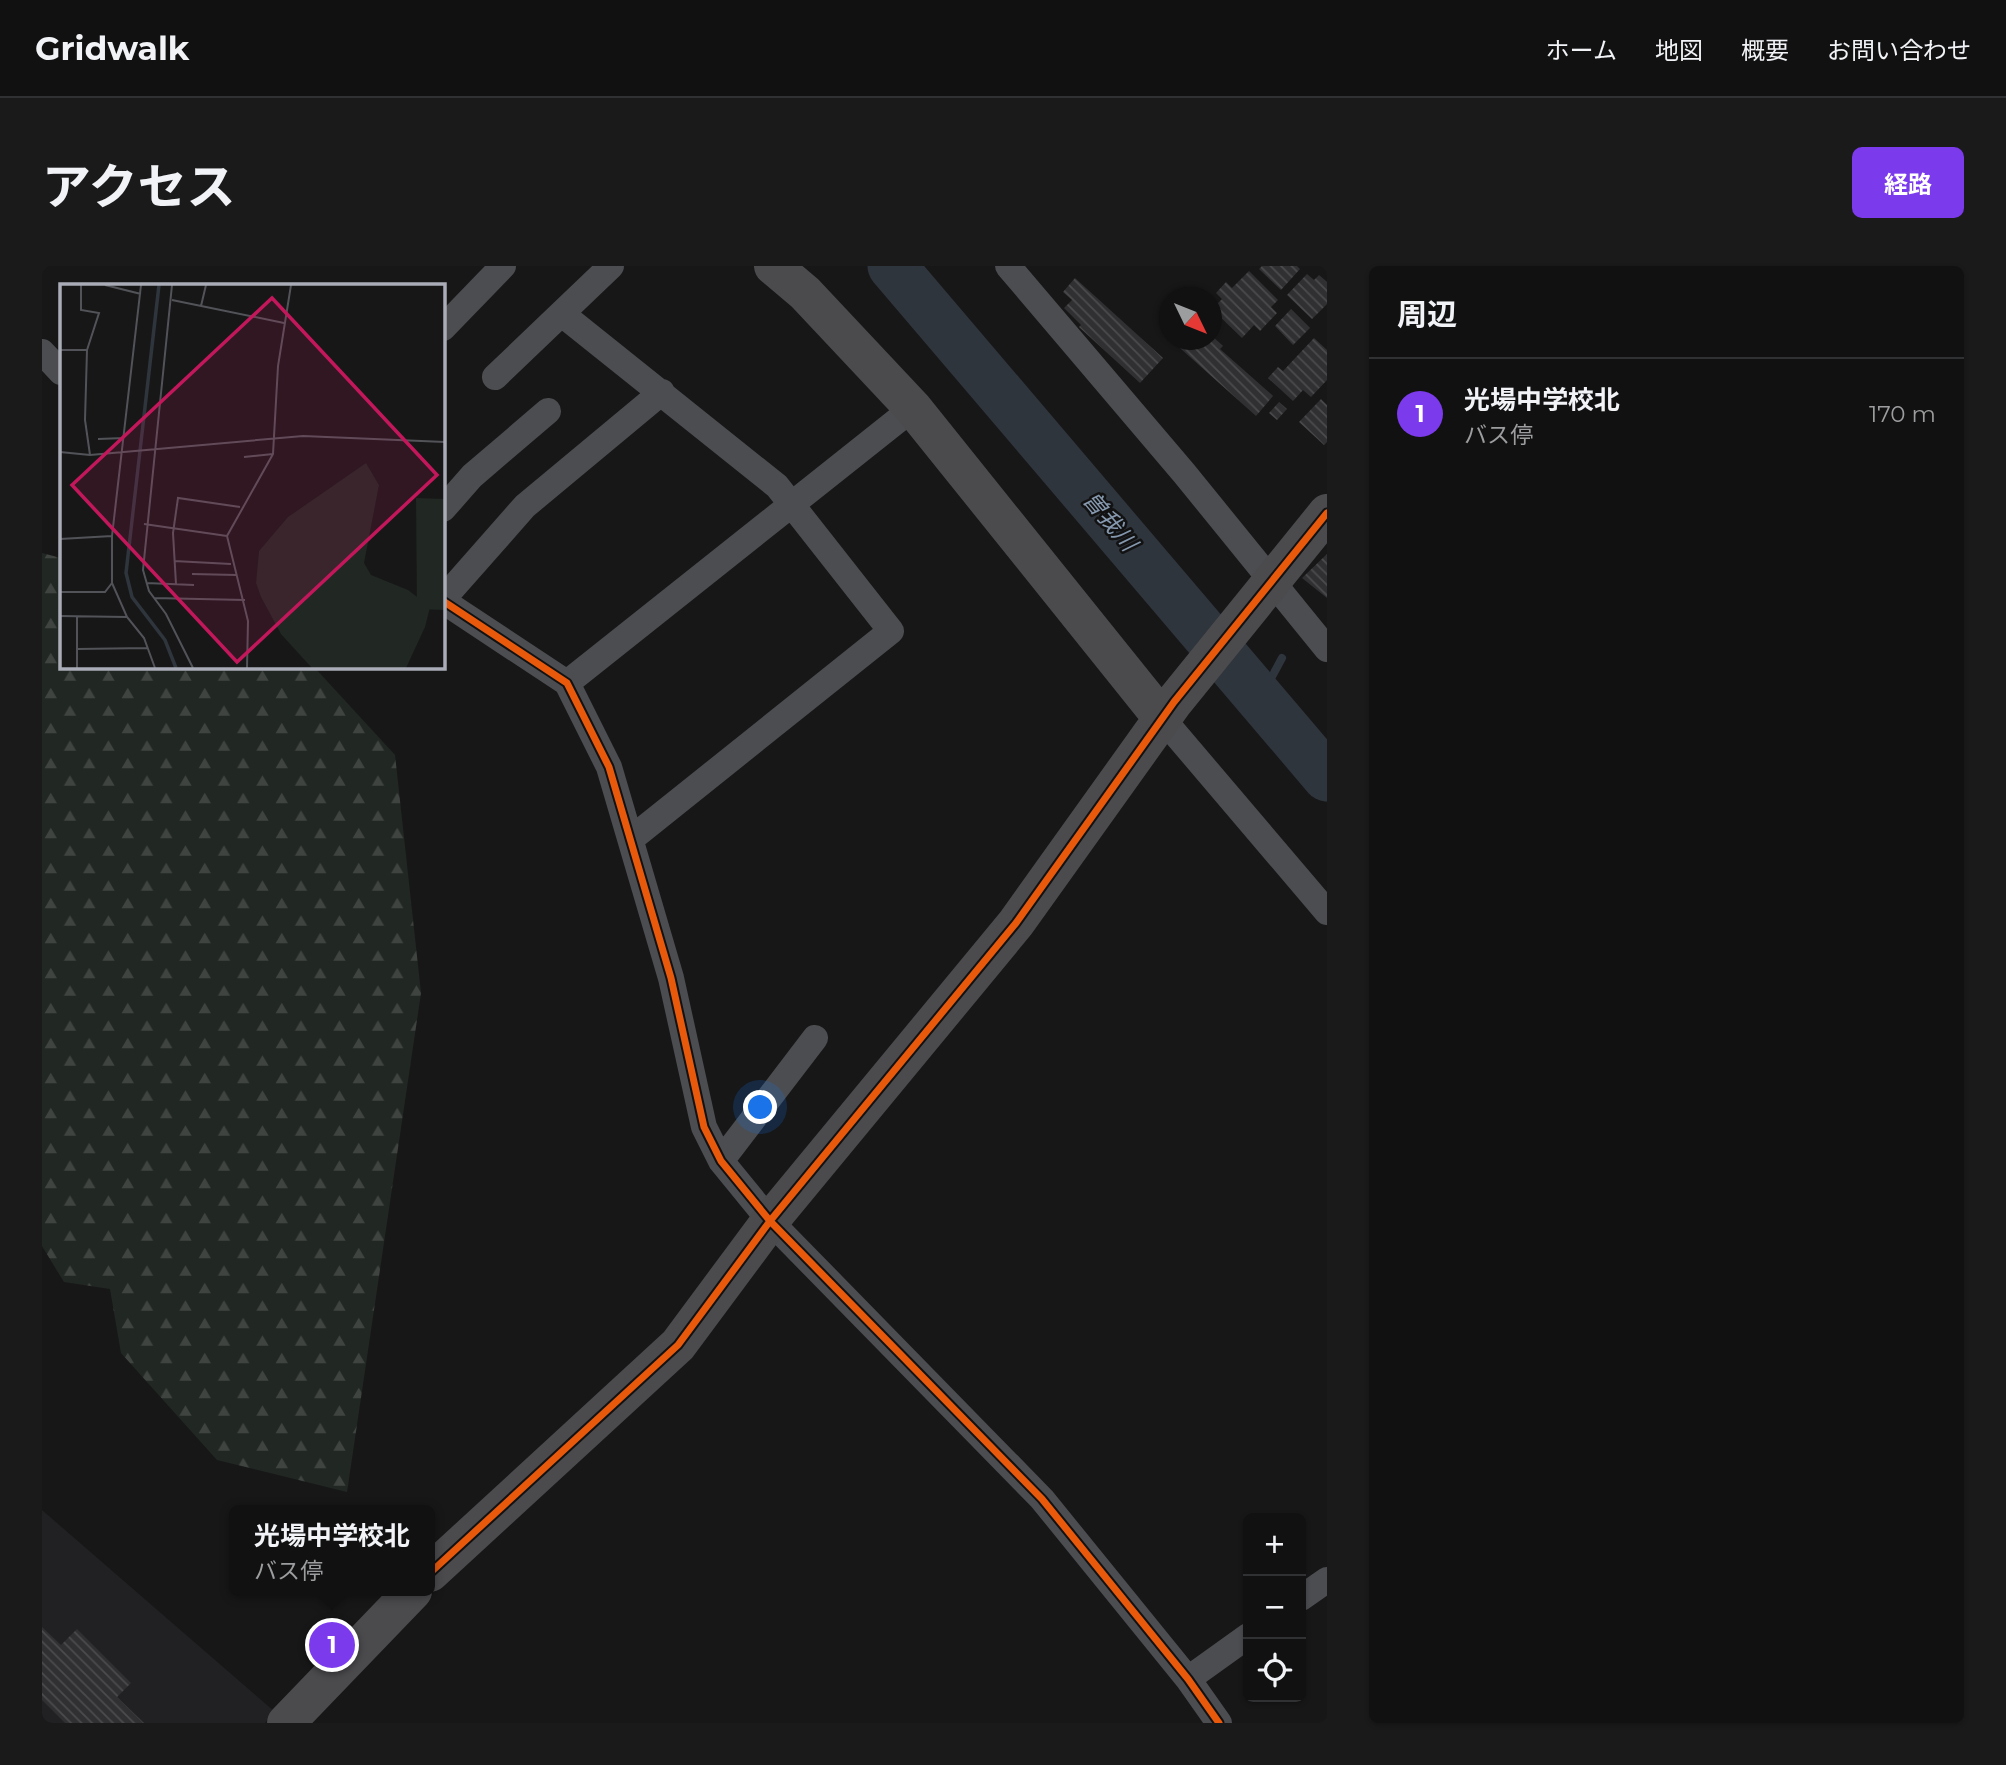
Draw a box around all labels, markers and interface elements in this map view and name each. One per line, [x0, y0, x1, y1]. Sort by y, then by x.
text: Gridwalk [35, 28, 189, 68]
text: ホーム [1546, 36, 1617, 65]
text: 地図 [1655, 36, 1703, 65]
text: 概要 [1741, 36, 1789, 65]
text: お問い合わせ [1827, 36, 1971, 65]
button: 経路 [1852, 147, 1964, 218]
text: アクセス [42, 157, 236, 216]
inset map [60, 284, 444, 668]
north arrow [1159, 287, 1222, 350]
text: 周辺 [1397, 296, 1457, 333]
text: 光場中学校北 [1464, 384, 1620, 416]
text: 1 [1415, 400, 1425, 428]
text: 170 m [1869, 400, 1936, 428]
text: バス停 [1464, 421, 1533, 449]
water label: 曽我川 [1077, 486, 1145, 559]
your location [743, 1090, 777, 1124]
popup [229, 1505, 435, 1596]
map controls [1243, 1513, 1306, 1702]
button: + [1243, 1513, 1306, 1576]
text: 光場中学校北 [254, 1520, 410, 1552]
text: バス停 [254, 1557, 323, 1585]
button: − [1243, 1576, 1306, 1639]
pin: 1 [309, 1619, 355, 1671]
button: locate [1243, 1639, 1306, 1702]

